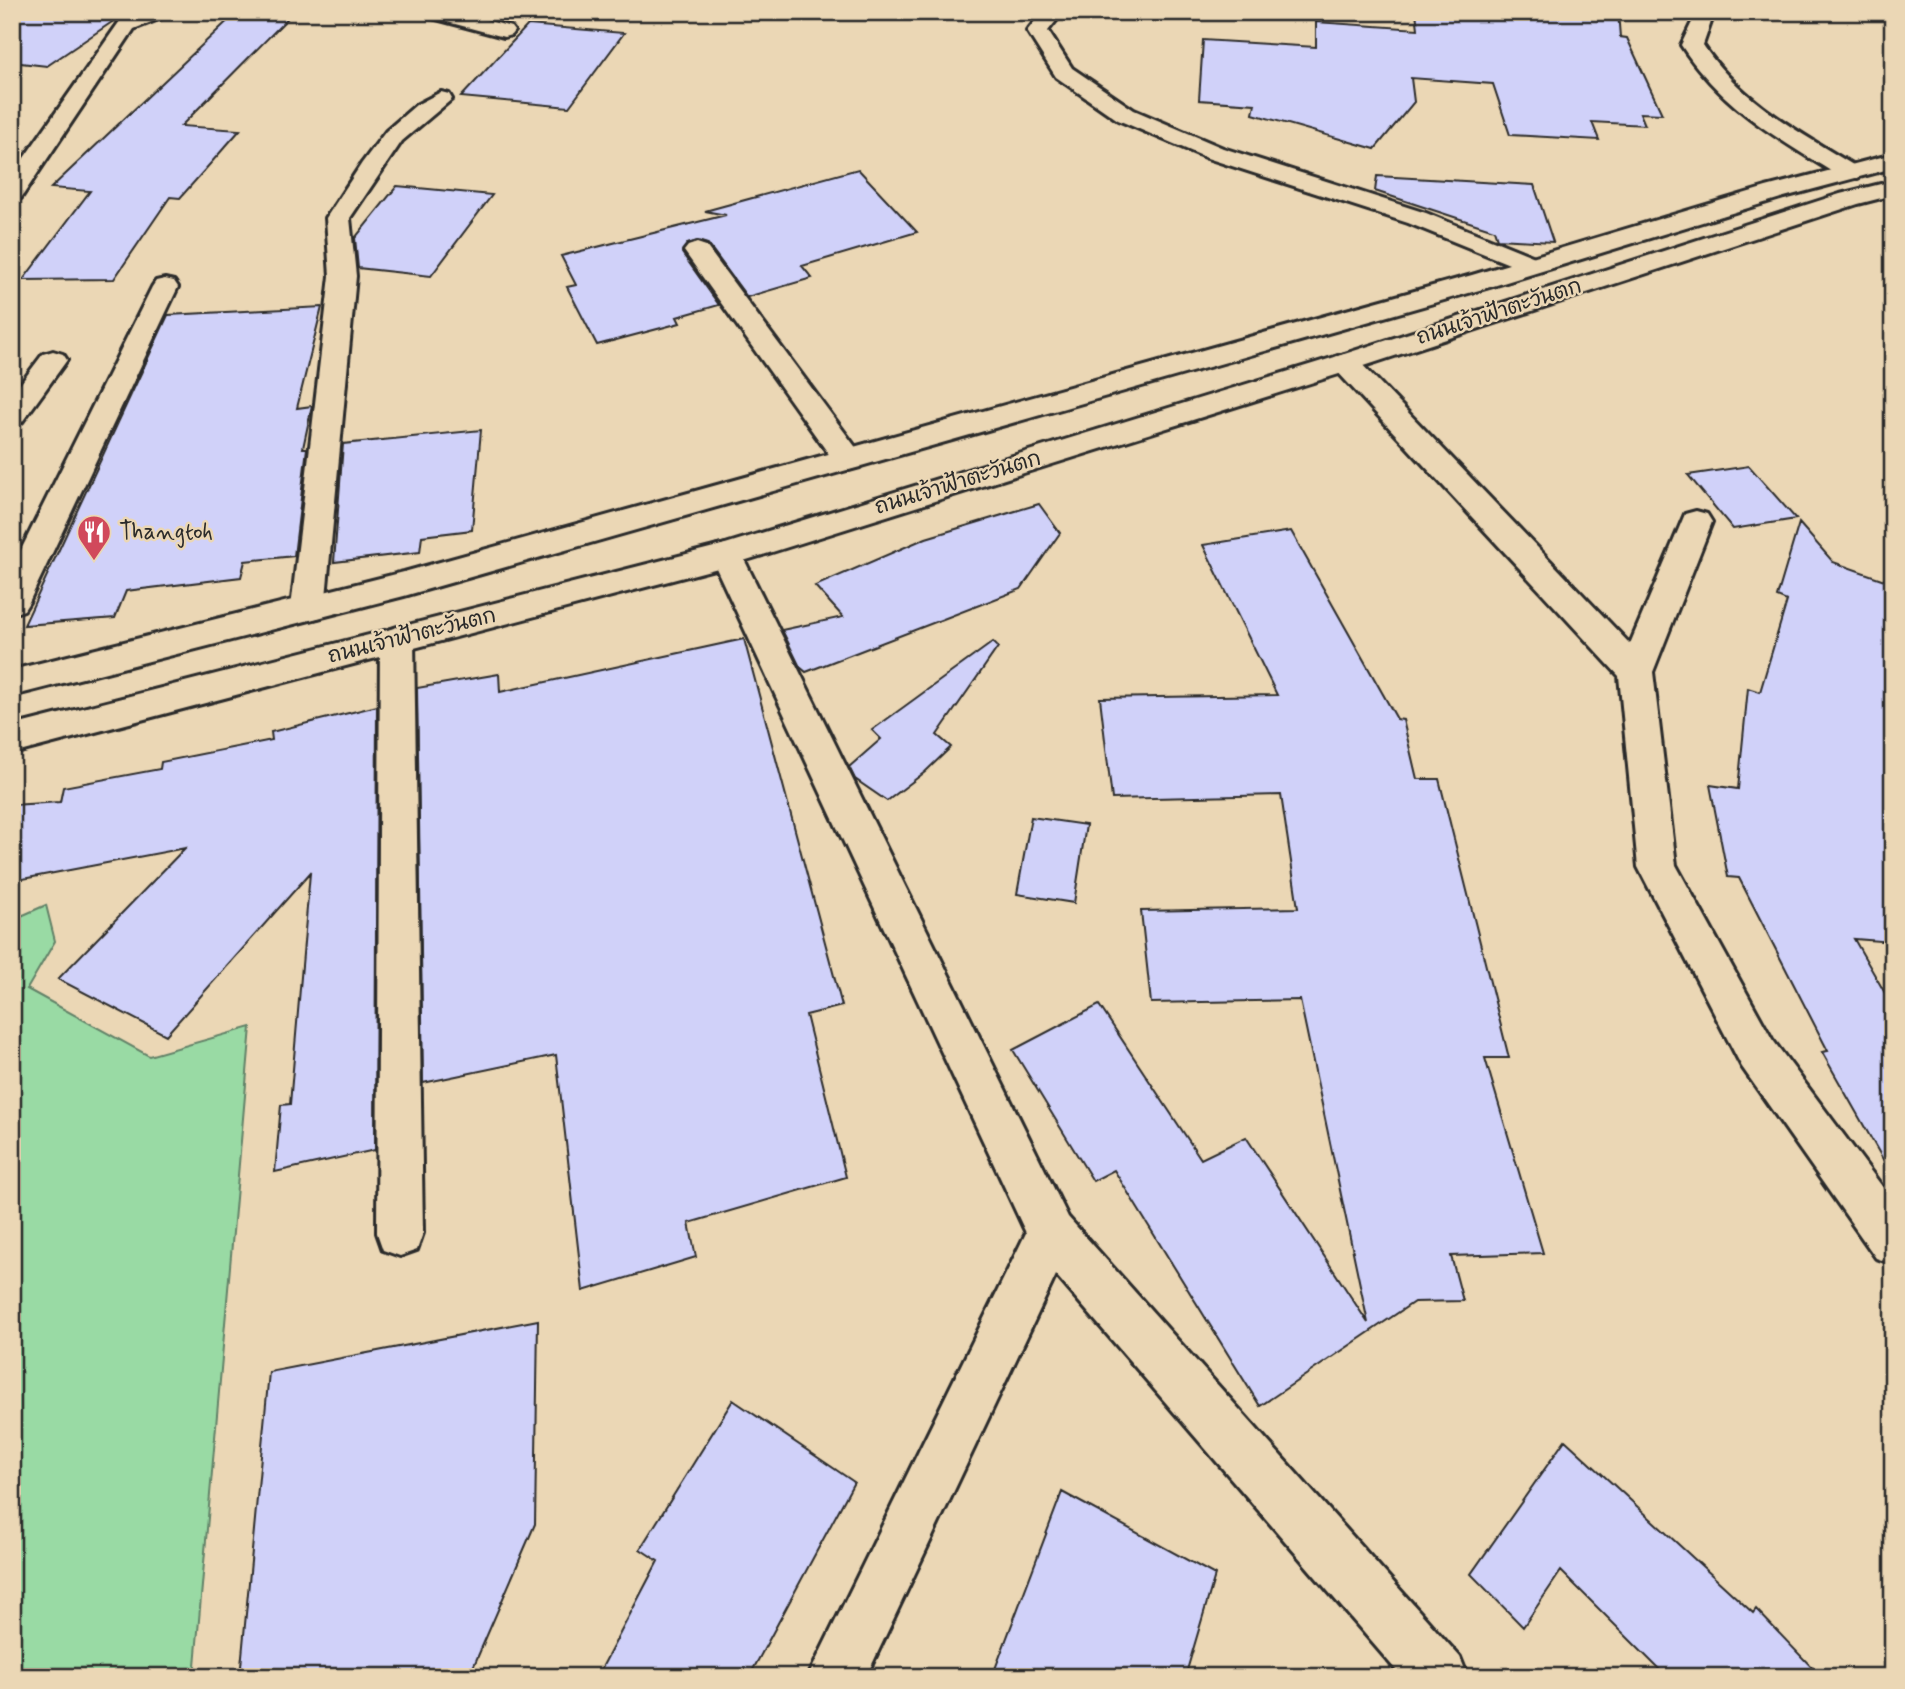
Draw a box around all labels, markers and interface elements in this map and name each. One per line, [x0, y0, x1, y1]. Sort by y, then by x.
street label: ถนนเจ้าฟ้าตะวันตก [1412, 271, 1585, 352]
street label: ถนนเจ้าฟ้าตะวันตก [871, 443, 1045, 522]
restaurant icon: Thangtoh [75, 513, 113, 562]
place label: Thangtoh [119, 517, 213, 548]
street label: ถนนเจ้าฟ้าตะวันตก [325, 601, 499, 670]

